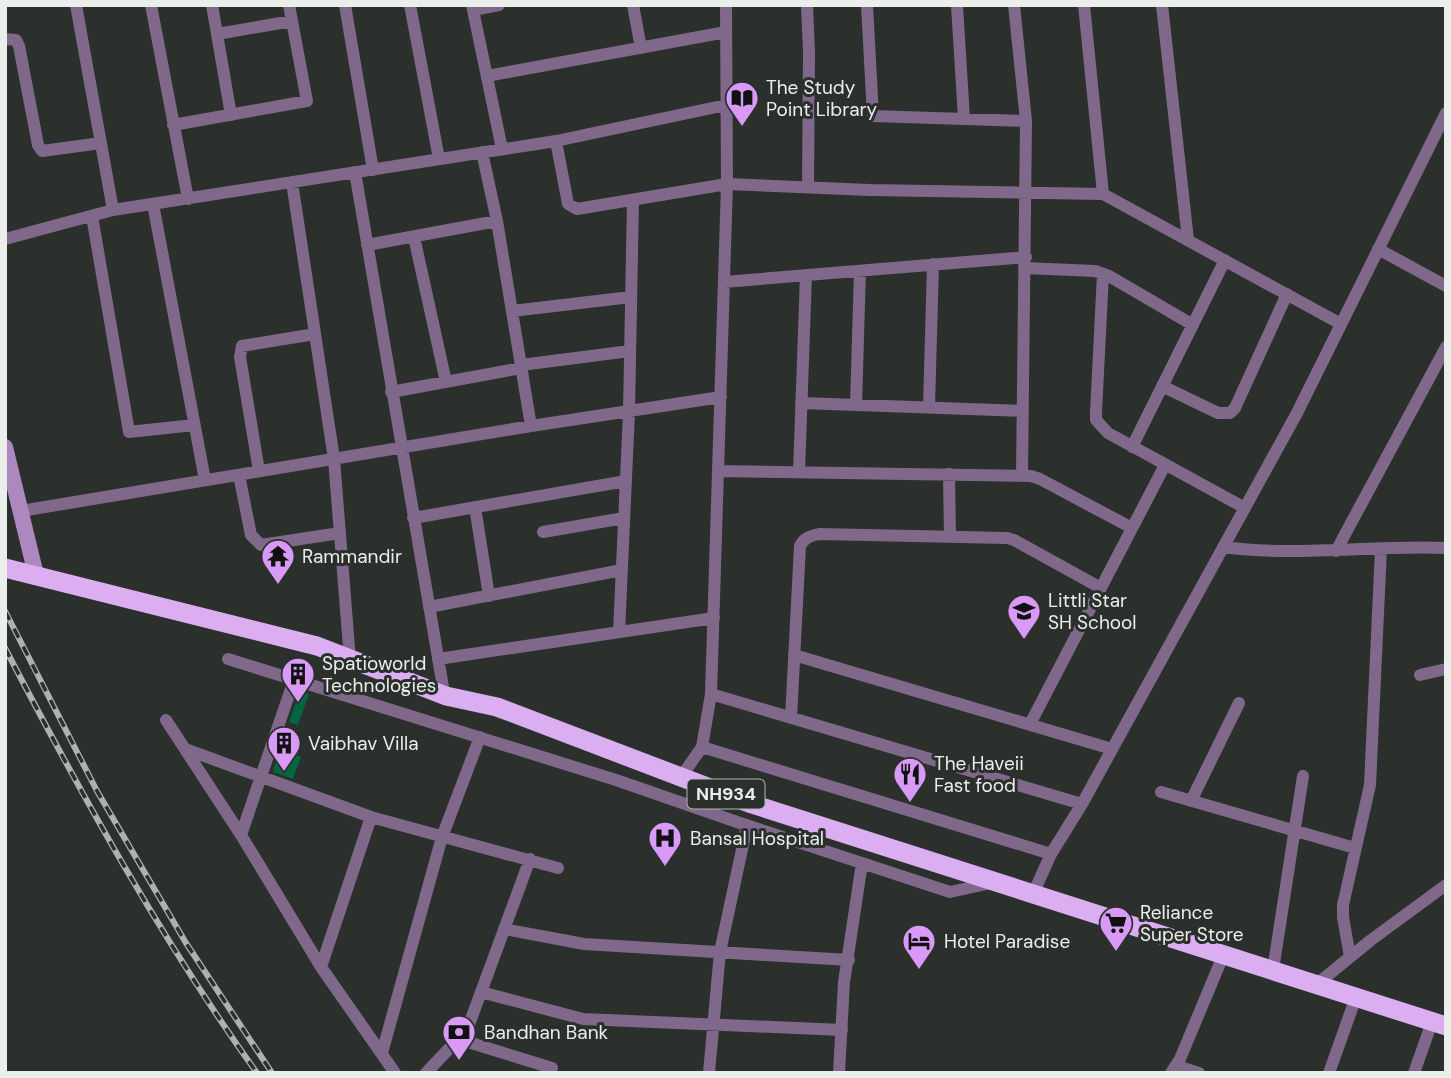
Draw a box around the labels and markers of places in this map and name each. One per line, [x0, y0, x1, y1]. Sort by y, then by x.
place label: The Study Point Library [766, 75, 878, 122]
library icon: The Study Point Library [723, 79, 761, 128]
temple icon: Rammandir [259, 537, 297, 586]
place label: Rammandir [302, 544, 402, 569]
place label: Littli Star SH School [1048, 588, 1137, 635]
school or university icon: Littli Star SH School [1005, 592, 1043, 641]
place label: Spatioworld Technologies [322, 651, 436, 698]
building icon: Spatioworld Technologies [279, 655, 317, 704]
building icon: Vaibhav Villa [265, 724, 303, 773]
place label: Vaibhav Villa [308, 731, 419, 756]
place label: The Haveii Fast food [934, 751, 1024, 798]
restaurant icon: The Haveii Fast food [891, 755, 929, 804]
hospital icon: Bansal Hospital [646, 819, 684, 868]
place label: Bansal Hospital [690, 826, 824, 851]
place label: Reliance Super Store [1140, 900, 1244, 947]
supermarket icon: Reliance Super Store [1097, 904, 1135, 953]
hotel icon: Hotel Paradise [900, 922, 938, 971]
place label: Hotel Paradise [944, 929, 1070, 954]
bank icon: Bandhan Bank [440, 1013, 478, 1062]
place label: Bandhan Bank [484, 1020, 609, 1045]

